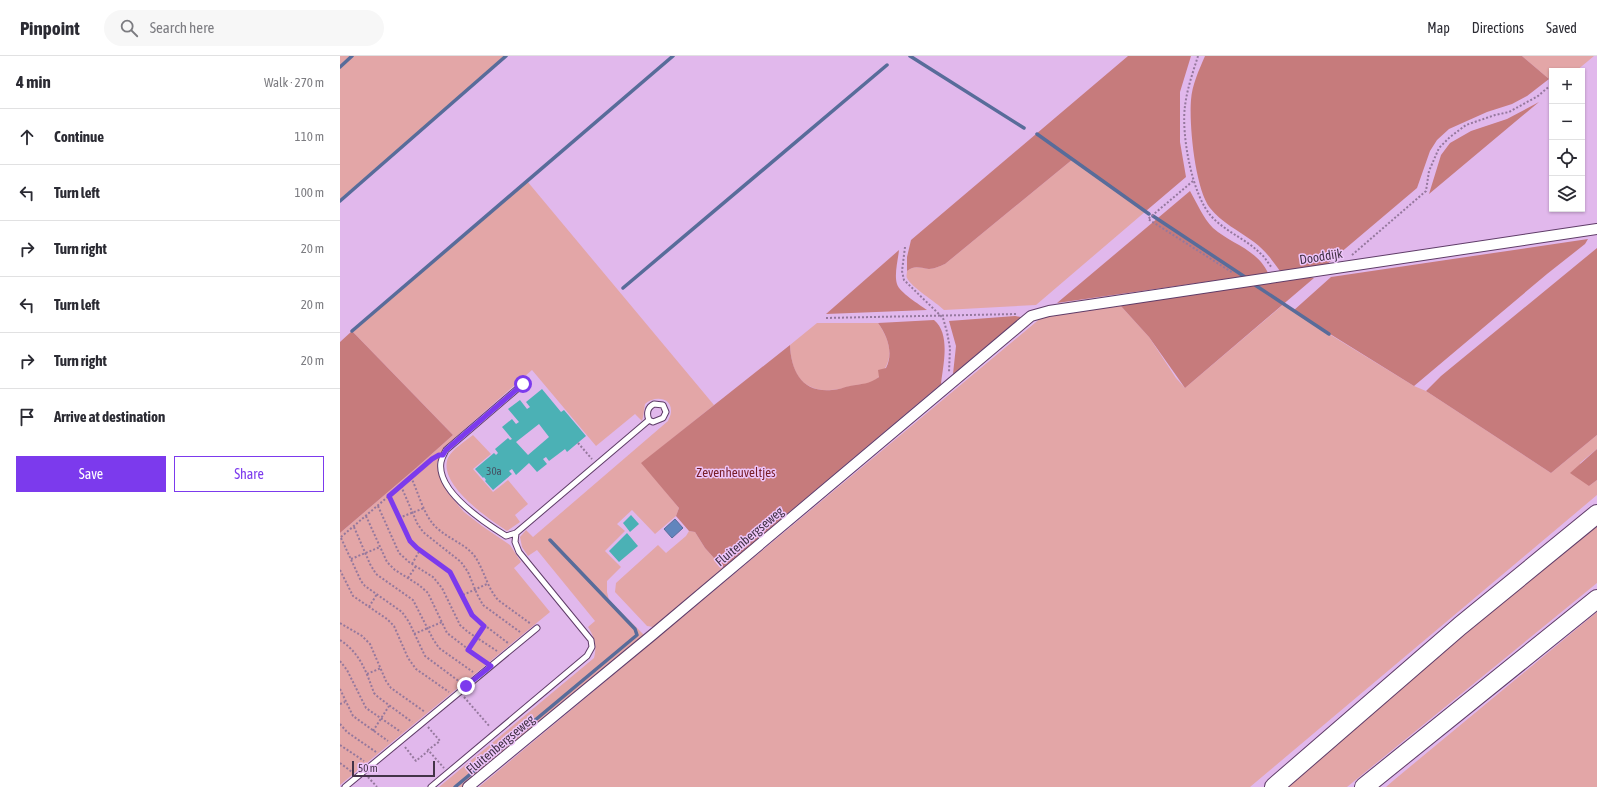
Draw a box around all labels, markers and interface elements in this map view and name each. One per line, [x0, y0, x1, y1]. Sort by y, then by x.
search box [104, 10, 384, 46]
text: Pinpoint [20, 17, 80, 39]
icon: search [118, 17, 140, 39]
text: Search here [150, 19, 214, 36]
text: Map [1427, 20, 1450, 36]
text: Directions [1472, 20, 1524, 36]
text: Saved [1546, 20, 1577, 36]
map controls [1549, 68, 1585, 212]
button: + [1549, 68, 1585, 104]
text: 4 min [16, 72, 51, 92]
text: Walk · 270 m [264, 75, 324, 90]
button: − [1549, 104, 1585, 140]
icon: ahead [16, 126, 38, 148]
text: Continue [54, 128, 104, 145]
text: 110 m [295, 129, 324, 144]
button: locate [1549, 140, 1585, 176]
button: layers [1549, 176, 1585, 212]
icon: left [16, 182, 38, 204]
text: Turn left [54, 184, 100, 201]
text: 100 m [295, 185, 324, 200]
icon: right [16, 238, 38, 260]
text: Turn right [54, 240, 107, 257]
text: 20 m [301, 241, 324, 256]
street label: Dooddijk [1298, 246, 1344, 267]
icon: left [16, 294, 38, 316]
text: Turn left [54, 296, 100, 313]
text: 20 m [301, 297, 324, 312]
icon: right [16, 350, 38, 372]
text: Turn right [54, 352, 107, 369]
text: 20 m [301, 353, 324, 368]
route start [514, 375, 532, 393]
icon: arrive [16, 406, 38, 428]
text: Arrive at destination [54, 408, 165, 425]
button: Save [16, 456, 166, 492]
button: Share [174, 456, 324, 492]
house number: 30a [486, 465, 502, 477]
park label: Zevenheuveltjes [696, 465, 776, 480]
street label: Fluitenbergseweg [712, 503, 787, 569]
route end [457, 677, 475, 695]
street label: Fluitenbergseweg [463, 711, 538, 777]
scale bar [352, 759, 435, 778]
text: 50 m [358, 762, 378, 774]

